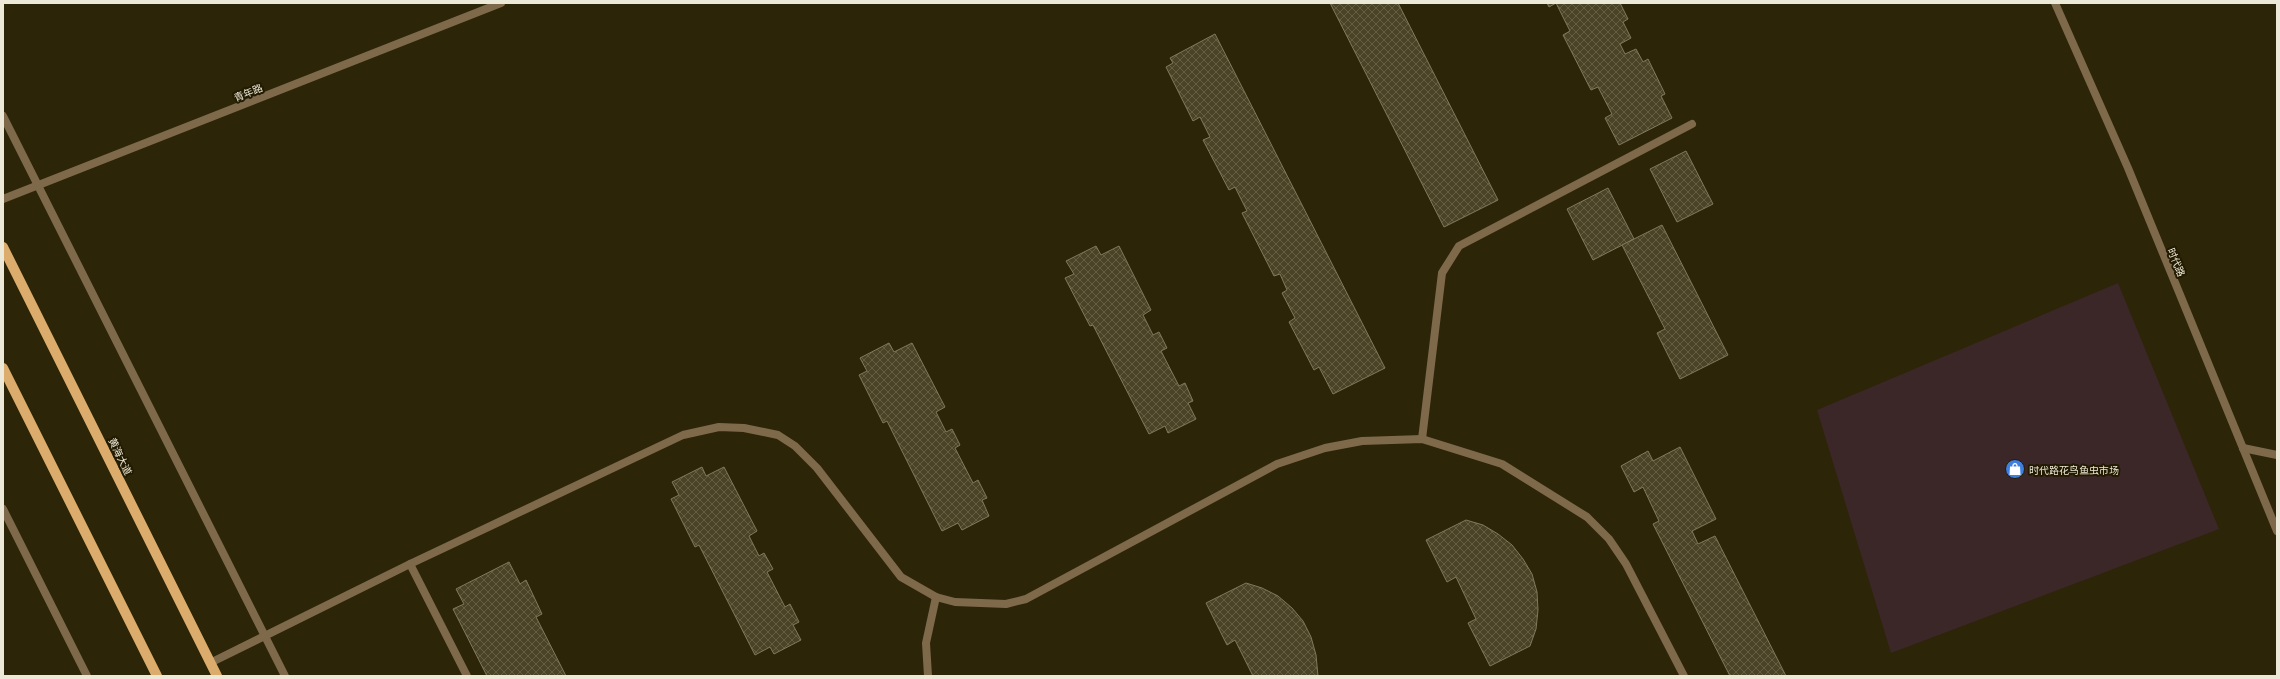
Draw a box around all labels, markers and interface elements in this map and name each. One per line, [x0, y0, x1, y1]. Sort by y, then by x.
street label: 青年路 [231, 79, 265, 105]
street label: 时代路 [2164, 245, 2190, 279]
street label: 黄海大道 [105, 435, 137, 477]
shop icon: 时代路花鸟鱼虫市场 [2004, 458, 2026, 480]
place label: 时代路花鸟鱼虫市场 [2029, 462, 2119, 477]

